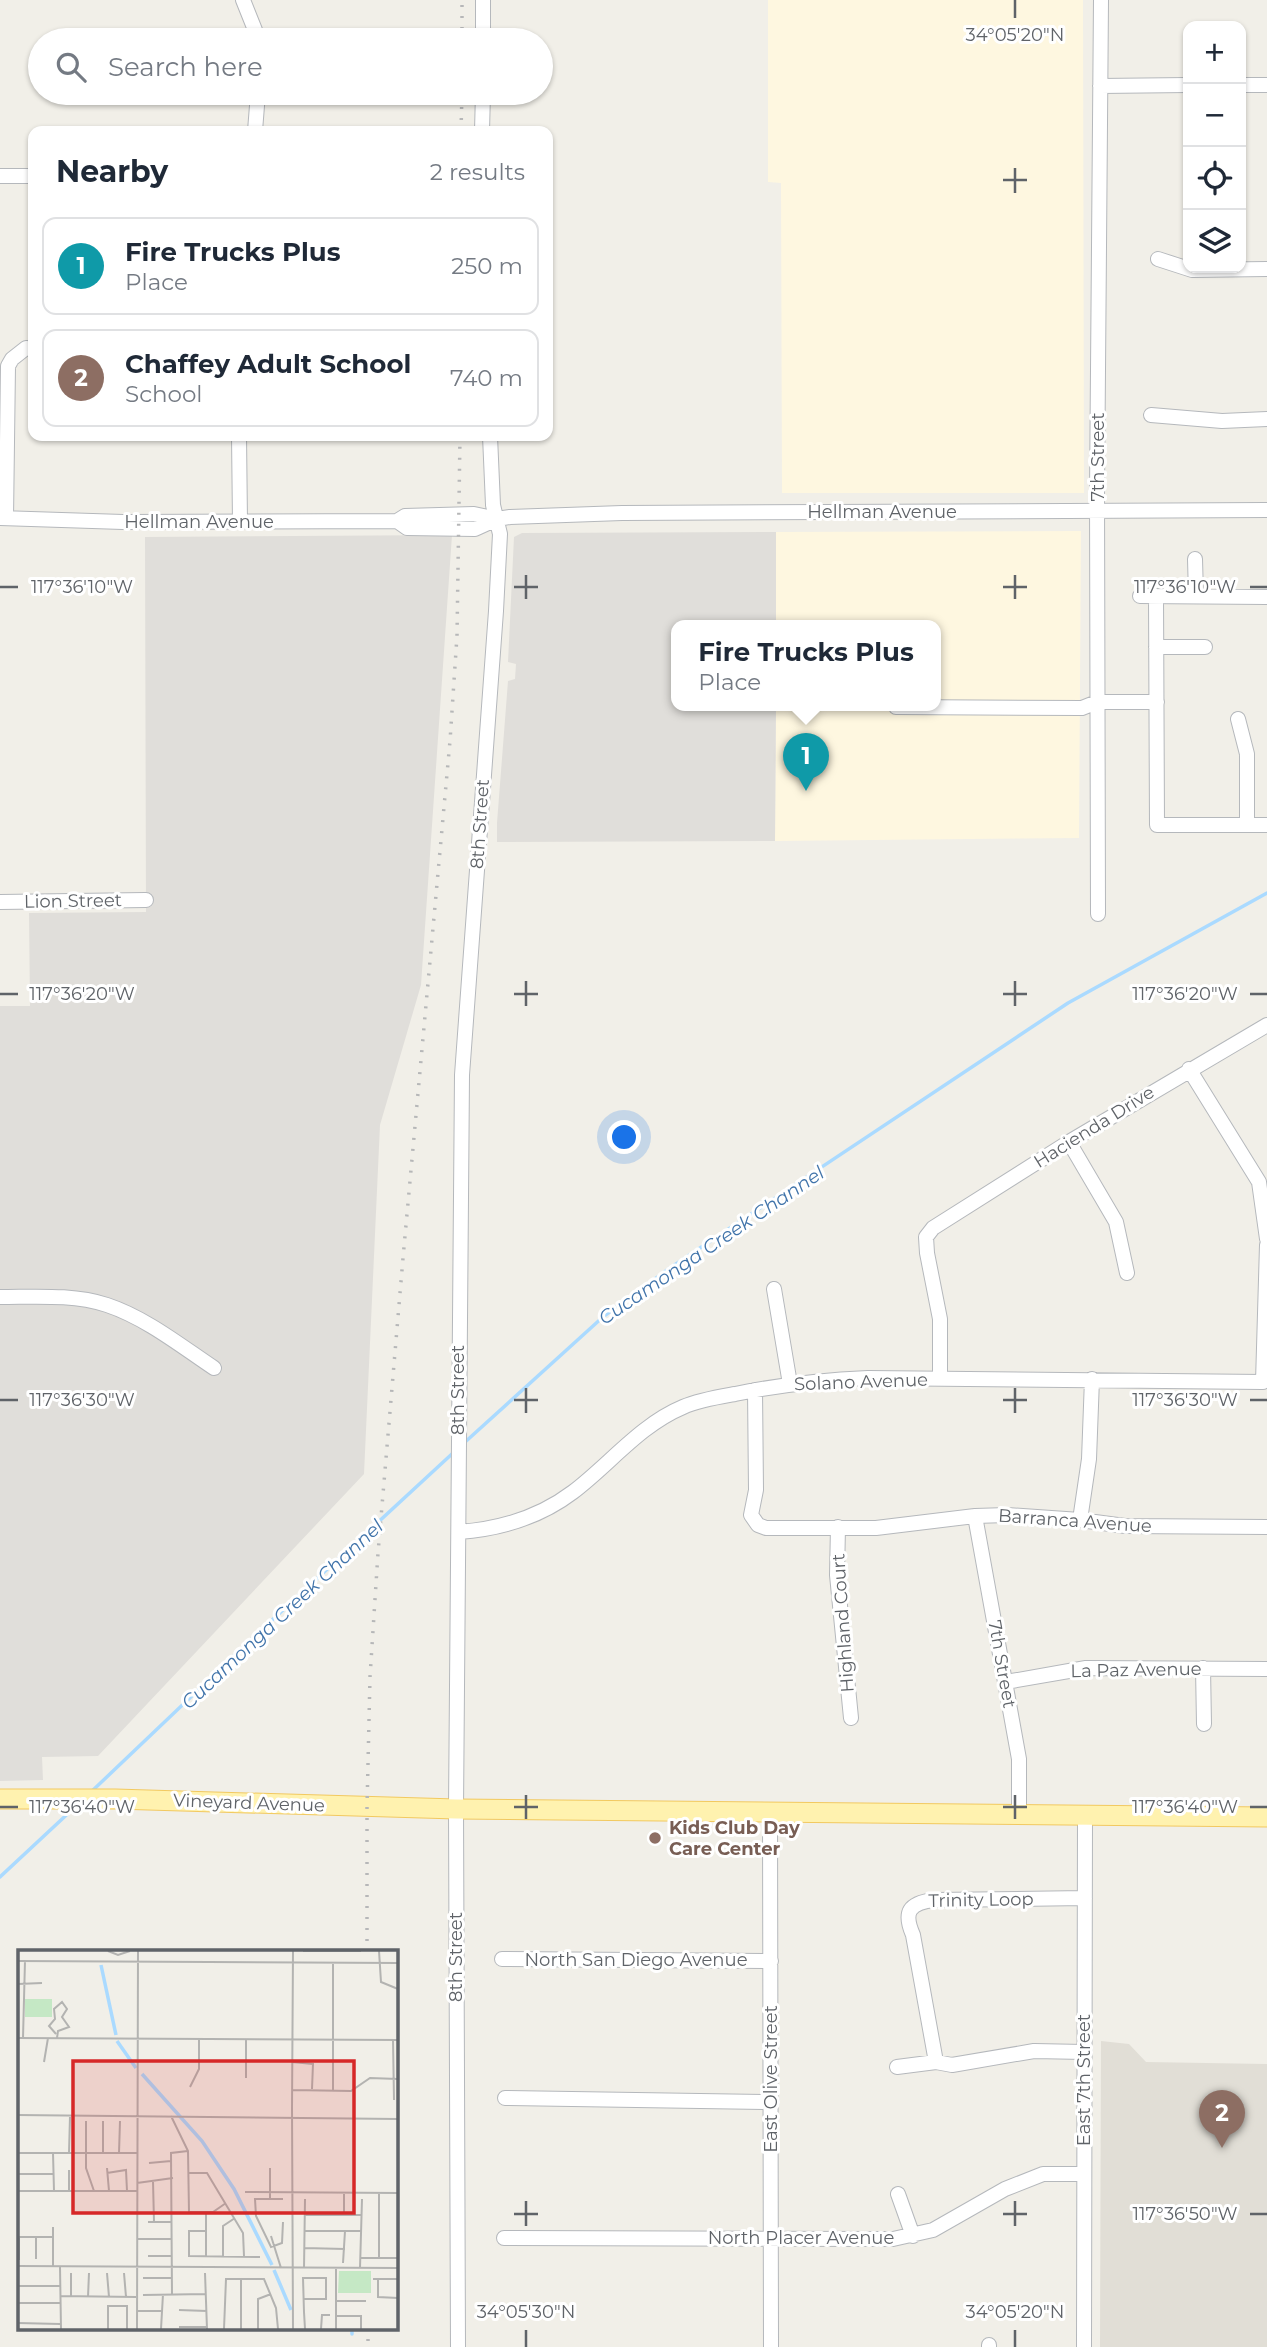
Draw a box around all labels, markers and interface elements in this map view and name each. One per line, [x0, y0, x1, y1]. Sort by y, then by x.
map controls [1183, 21, 1246, 273]
button: + [1183, 21, 1246, 84]
text: 34°05'20"N [966, 24, 1064, 46]
search box [28, 28, 553, 105]
icon: search [52, 48, 90, 86]
text: Search here [108, 51, 263, 83]
button: − [1183, 84, 1246, 147]
button: locate [1183, 147, 1246, 210]
text: Nearby [56, 153, 168, 190]
text: 2 results [430, 158, 525, 186]
button: layers [1183, 210, 1246, 273]
text: Fire Trucks Plus [125, 236, 341, 268]
text: 1 [76, 252, 86, 280]
text: 250 m [451, 252, 523, 280]
text: Place [125, 268, 188, 296]
text: Chaffey Adult School [125, 348, 411, 380]
text: 2 [74, 364, 88, 392]
text: 740 m [450, 364, 523, 392]
text: School [125, 380, 203, 408]
street label: 7th Street [1087, 413, 1109, 501]
street label: Hellman Avenue [807, 501, 957, 523]
street label: Hellman Avenue [124, 511, 274, 533]
text: 117°36'10"W [31, 576, 133, 598]
text: 117°36'10"W [1134, 576, 1236, 598]
popup [671, 620, 941, 711]
text: Fire Trucks Plus [698, 636, 914, 668]
text: Place [698, 668, 761, 696]
pin: 1 [783, 733, 829, 791]
street label: 8th Street [466, 778, 494, 870]
street label: Lion Street [24, 889, 122, 913]
text: 117°36'20"W [29, 983, 135, 1005]
text: 117°36'20"W [1132, 983, 1238, 1005]
street label: Hacienda Drive [1030, 1081, 1158, 1173]
your location [607, 1120, 641, 1154]
water label: Cucamonga Creek Channel [594, 1161, 829, 1330]
street label: 8th Street [447, 1345, 469, 1435]
street label: Solano Avenue [794, 1369, 928, 1395]
text: 117°36'30"W [29, 1389, 135, 1411]
text: 117°36'30"W [1132, 1389, 1238, 1411]
street label: Barranca Avenue [997, 1505, 1153, 1537]
water label: Cucamonga Creek Channel [177, 1514, 389, 1714]
street label: Highland Court [827, 1553, 859, 1693]
street label: 7th Street [983, 1618, 1021, 1710]
street label: La Paz Avenue [1070, 1658, 1202, 1682]
street label: Vineyard Avenue [173, 1789, 325, 1817]
text: 117°36'40"W [29, 1796, 135, 1818]
text: 117°36'40"W [1132, 1796, 1238, 1818]
place label: Kids Club Day Care Center [669, 1817, 800, 1860]
marker: Kids Club Day Care Center [647, 1830, 663, 1846]
street label: Trinity Loop [928, 1888, 1034, 1912]
street label: 8th Street [445, 1912, 467, 2002]
street label: North San Diego Avenue [524, 1949, 748, 1971]
inset map [18, 1950, 397, 2330]
street label: East Olive Street [760, 2005, 782, 2153]
street label: East 7th Street [1073, 2014, 1095, 2146]
pin: 2 [1199, 2090, 1245, 2148]
text: 117°36'50"W [1132, 2203, 1238, 2225]
street label: North Placer Avenue [708, 2227, 894, 2249]
text: 34°05'30"N [477, 2301, 575, 2323]
text: 34°05'20"N [966, 2301, 1064, 2323]

